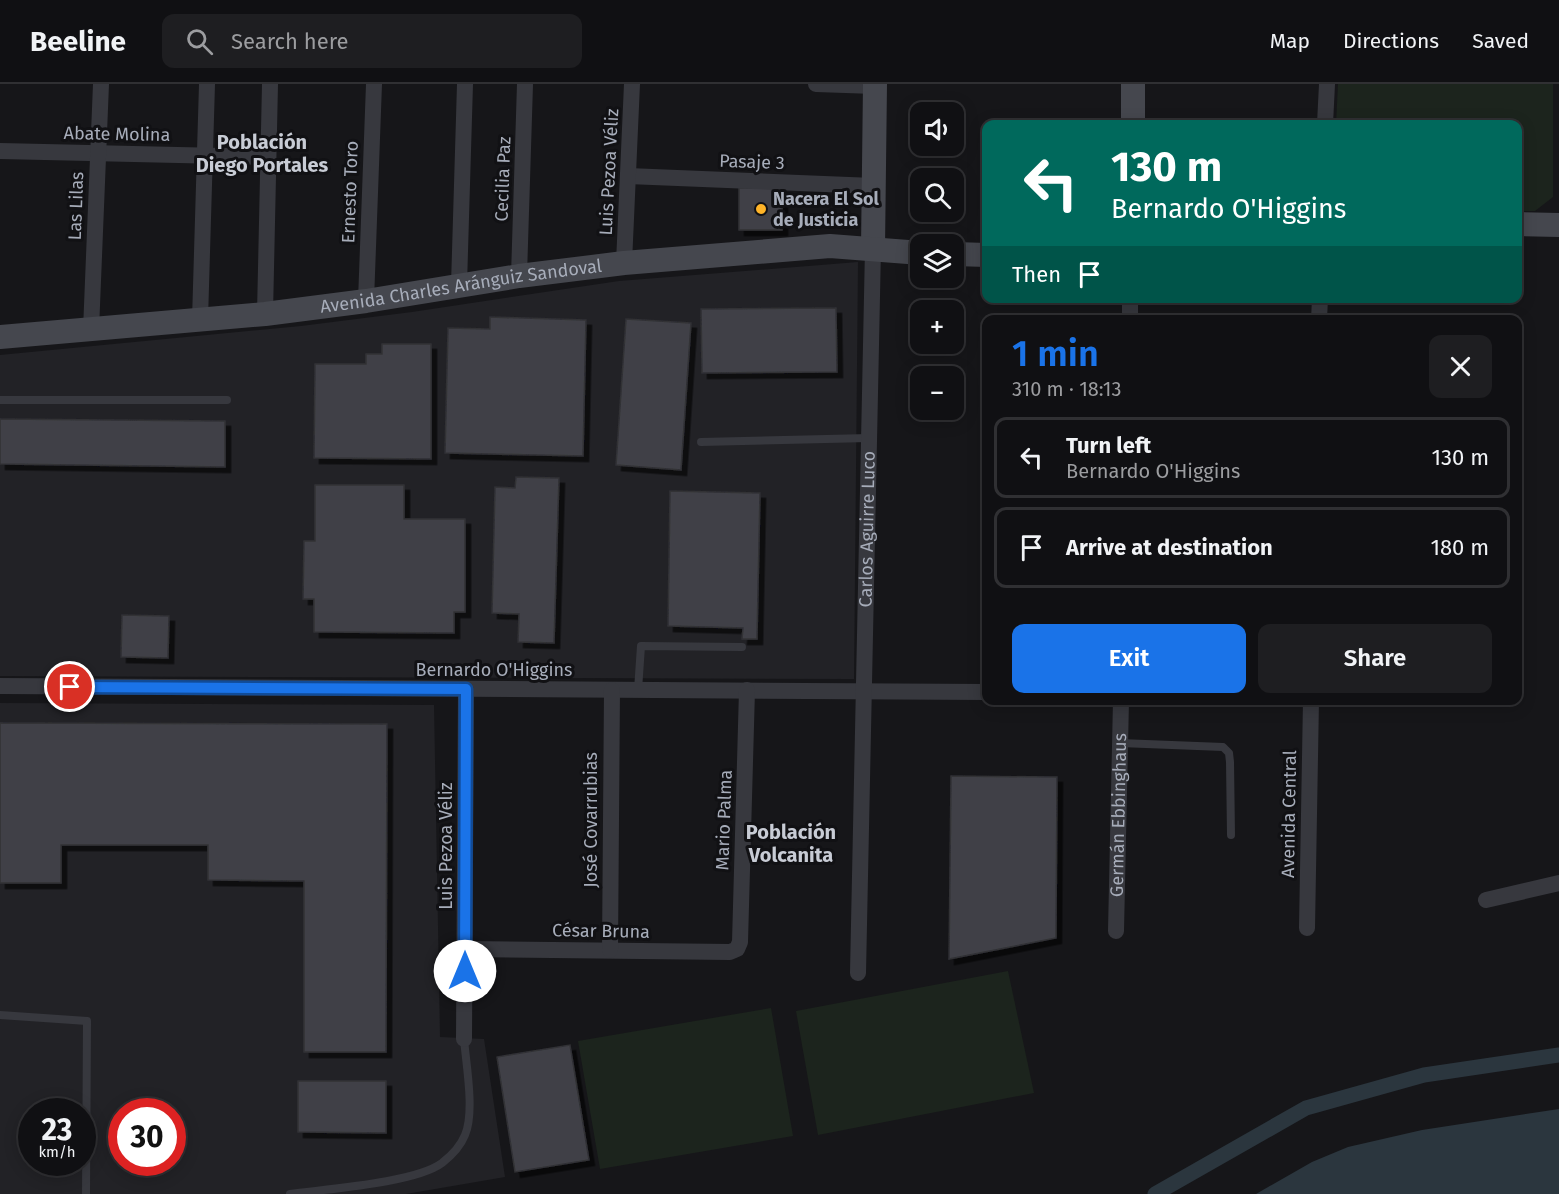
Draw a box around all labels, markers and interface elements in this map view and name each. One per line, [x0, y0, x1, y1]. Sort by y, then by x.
search box [162, 14, 582, 68]
text: Beeline [30, 25, 126, 58]
icon: search [183, 25, 216, 58]
text: Search here [231, 28, 349, 55]
text: Map [1270, 28, 1310, 54]
text: Directions [1343, 28, 1439, 54]
text: Saved [1472, 28, 1529, 54]
map controls [910, 102, 964, 420]
button: sound [910, 102, 964, 156]
street label: Luis Pezoa Véliz [595, 108, 623, 236]
street label: Abate Molina [63, 122, 171, 146]
district label: Población Diego Portales [196, 130, 329, 177]
street label: Cecilia Paz [491, 136, 515, 222]
street label: Ernesto Toro [337, 140, 363, 244]
text: 130 m [1111, 142, 1222, 192]
icon: left [1012, 144, 1090, 222]
street label: Pasaje 3 [719, 150, 785, 174]
button: search [910, 168, 964, 222]
street label: Las Lilas [64, 171, 88, 241]
place label: Nacera El Sol de Justicia [773, 188, 879, 231]
text: Bernardo O'Higgins [1111, 193, 1346, 225]
marker: Nacera El Sol de Justicia [754, 202, 768, 216]
button: layers [910, 234, 964, 288]
street label: Avenida Charles Aránguiz Sandoval [319, 255, 603, 318]
icon: arrive [1073, 258, 1106, 291]
text: Then [1012, 261, 1061, 288]
button: + [910, 300, 964, 354]
text: 1 min [1012, 332, 1099, 376]
button: close [1429, 335, 1492, 398]
button: − [910, 366, 964, 420]
text: 310 m · 18:13 [1012, 377, 1121, 401]
text: Turn left [1066, 432, 1151, 459]
icon: left [1015, 441, 1048, 474]
text: 130 m [1432, 444, 1489, 471]
street label: Carlos Aguirre Luco [855, 451, 880, 608]
text: Bernardo O'Higgins [1066, 459, 1240, 483]
icon: arrive [1015, 531, 1048, 564]
text: Arrive at destination [1066, 534, 1273, 561]
text: 180 m [1430, 534, 1489, 561]
button: Exit [1012, 624, 1246, 693]
button: Share [1258, 624, 1492, 693]
street label: Bernardo O'Higgins [416, 659, 572, 681]
pin [44, 661, 95, 712]
icon: arrive [53, 670, 86, 703]
street label: Germán Ebbinghaus [1106, 733, 1131, 897]
street label: Avenida Central [1277, 750, 1301, 878]
street label: José Covarrubias [580, 752, 602, 888]
street label: Mario Palma [711, 769, 737, 871]
street label: Luis Pezoa Véliz [435, 782, 457, 910]
district label: Población Volcanita [746, 820, 836, 867]
street label: César Bruna [552, 919, 650, 943]
position arrow [433, 939, 497, 1003]
speed limit sign: 30 [108, 1098, 186, 1176]
text: 23 [42, 1112, 72, 1148]
text: km/h [38, 1143, 76, 1161]

